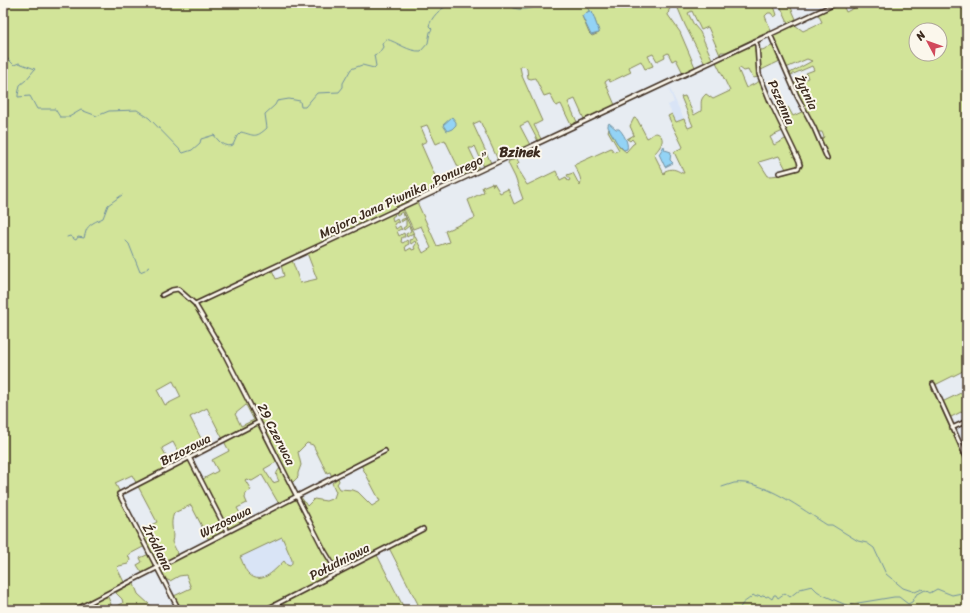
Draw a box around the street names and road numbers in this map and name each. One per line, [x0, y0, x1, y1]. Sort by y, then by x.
street label: Żytnia [788, 71, 825, 114]
street label: Pszenna [761, 76, 802, 129]
street label: Majora Jana Piwnika „Ponurego” [315, 145, 493, 245]
street label: 29 Czerwca [251, 399, 302, 470]
street label: Brzozowa [156, 427, 215, 472]
street label: Wrzosowa [195, 498, 256, 544]
street label: Źródlana [136, 520, 179, 575]
street label: Południowa [305, 536, 374, 587]

